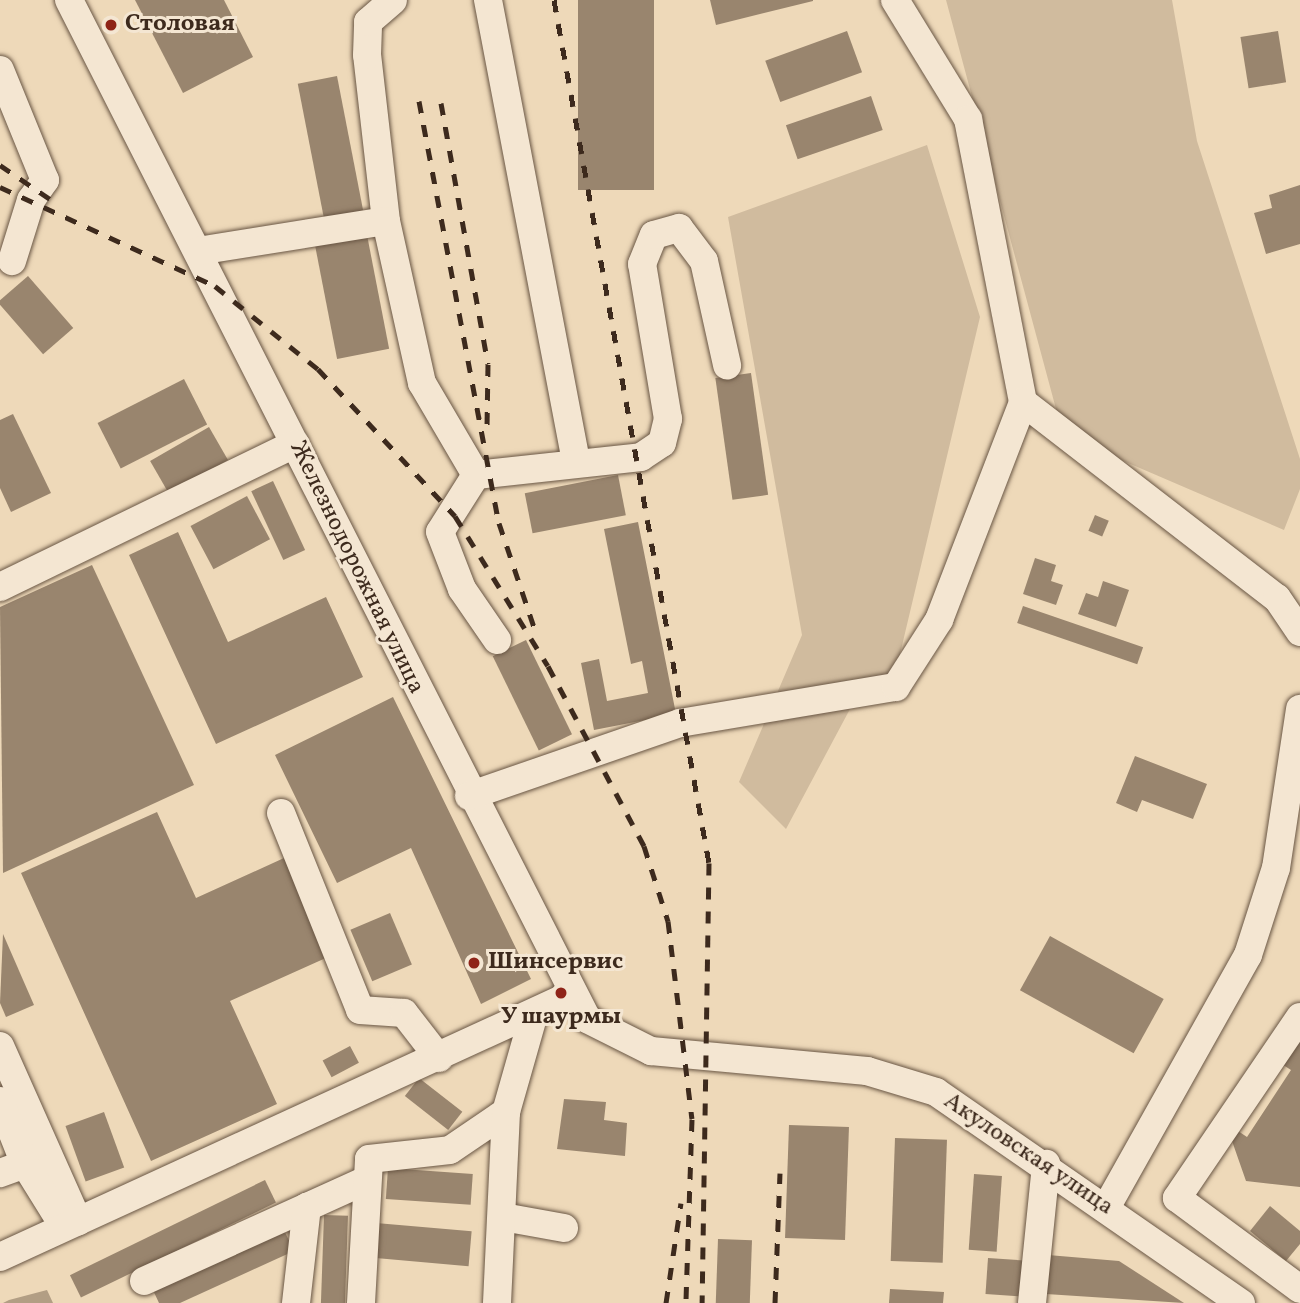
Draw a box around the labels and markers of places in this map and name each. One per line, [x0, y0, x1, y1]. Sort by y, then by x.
place label: Столовая [125, 11, 235, 39]
marker: Столовая [103, 17, 119, 33]
place label: Шинсервис [488, 949, 623, 977]
marker: Шинсервис [466, 955, 482, 971]
marker: У шаурмы [553, 985, 569, 1001]
place label: У шаурмы [501, 1004, 621, 1032]

